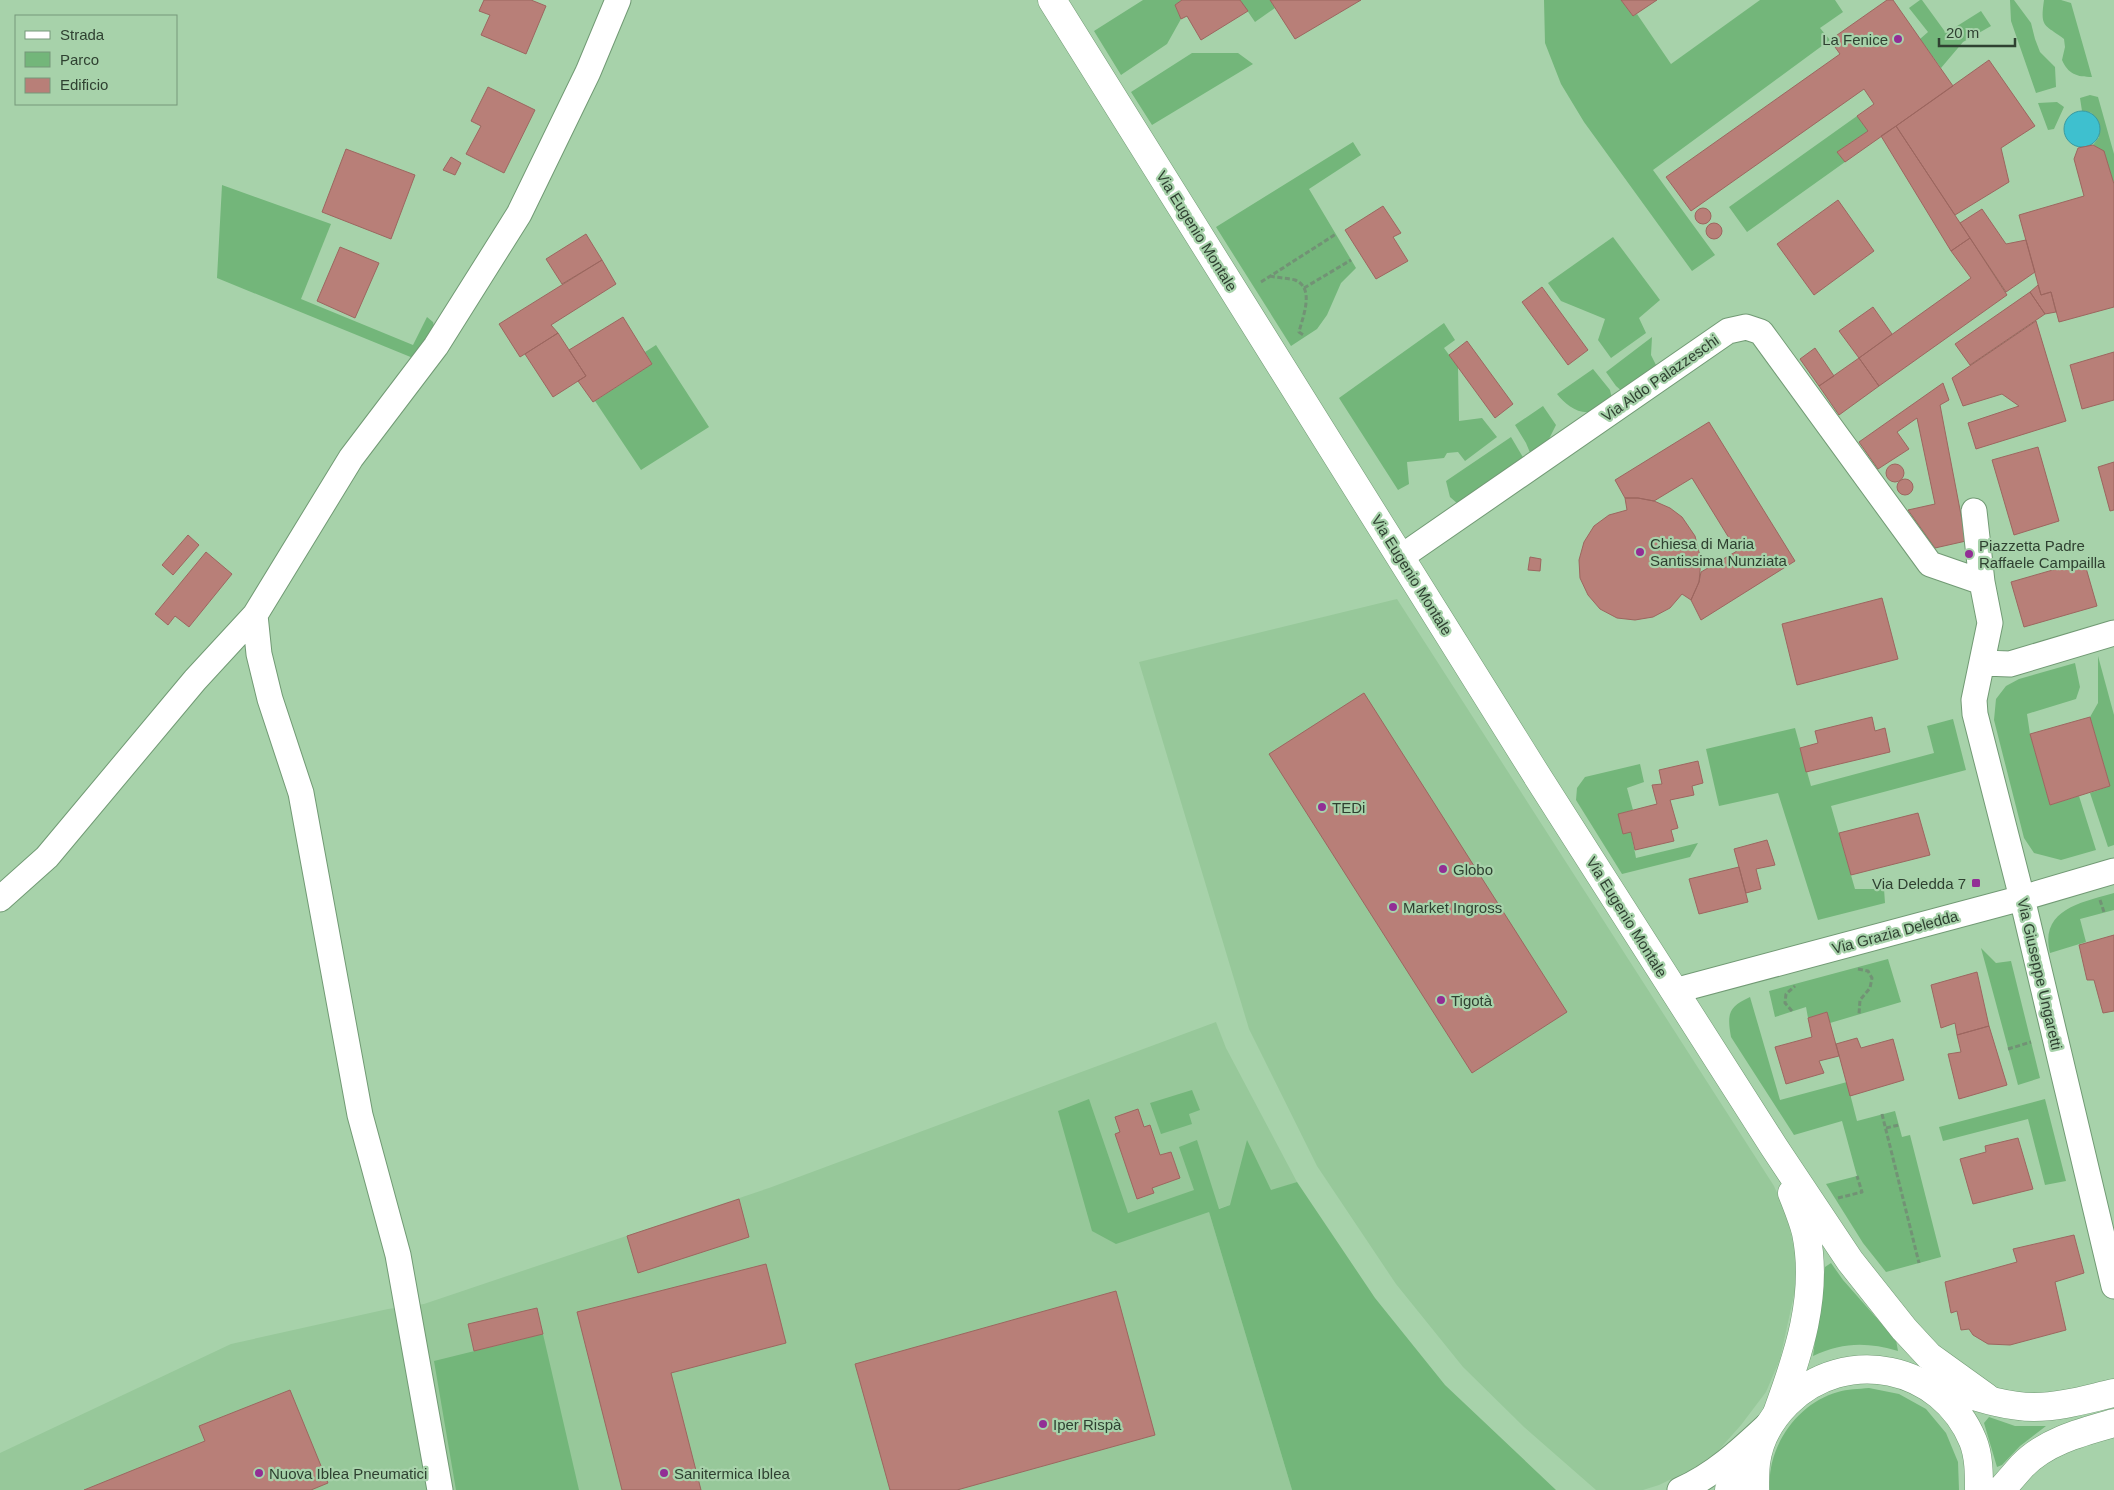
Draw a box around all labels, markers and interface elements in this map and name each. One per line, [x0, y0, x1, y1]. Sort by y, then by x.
legend [15, 15, 178, 105]
scale bar [1939, 15, 2015, 47]
text: 20 m [1946, 24, 1979, 41]
text: Strada [60, 26, 105, 43]
place label: La Fenice [1822, 31, 1888, 48]
marker: La Fenice [1892, 33, 1904, 45]
text: Parco [60, 51, 99, 68]
text: Edificio [60, 76, 108, 93]
street label: Via Eugenio Montale [1153, 168, 1241, 294]
street label: Via Aldo Palazzeschi [1598, 331, 1722, 425]
street label: Via Eugenio Montale [1368, 512, 1456, 638]
place label: Chiesa di Maria Santissima Nunziata [1650, 535, 1787, 569]
place label: Piazzetta Padre Raffaele Campailla [1979, 537, 2106, 571]
marker: Chiesa di Maria Santissima Nunziata [1634, 546, 1646, 558]
marker: Piazzetta Padre Raffaele Campailla [1963, 548, 1975, 560]
place label: TEDi [1332, 799, 1365, 816]
marker: TEDi [1316, 801, 1328, 813]
street label: Via Eugenio Montale [1583, 854, 1671, 980]
place label: Globo [1453, 861, 1493, 878]
marker: Globo [1437, 863, 1449, 875]
place label: Via Deledda 7 [1872, 875, 1966, 892]
marker: Via Deledda 7 [1970, 877, 1982, 889]
street label: Via Giuseppe Ungaretti [2014, 897, 2066, 1051]
place label: Market Ingross [1403, 899, 1502, 916]
marker: Market Ingross [1387, 901, 1399, 913]
street label: Via Grazia Deledda [1830, 907, 1961, 957]
place label: Tigotà [1451, 992, 1493, 1009]
marker: Tigotà [1435, 994, 1447, 1006]
place label: Iper Rispà [1053, 1416, 1122, 1433]
marker: Iper Rispà [1037, 1418, 1049, 1430]
place label: Nuova Iblea Pneumatici [269, 1465, 427, 1482]
place label: Sanitermica Iblea [674, 1465, 791, 1482]
marker: Nuova Iblea Pneumatici [253, 1467, 265, 1479]
marker: Sanitermica Iblea [658, 1467, 670, 1479]

